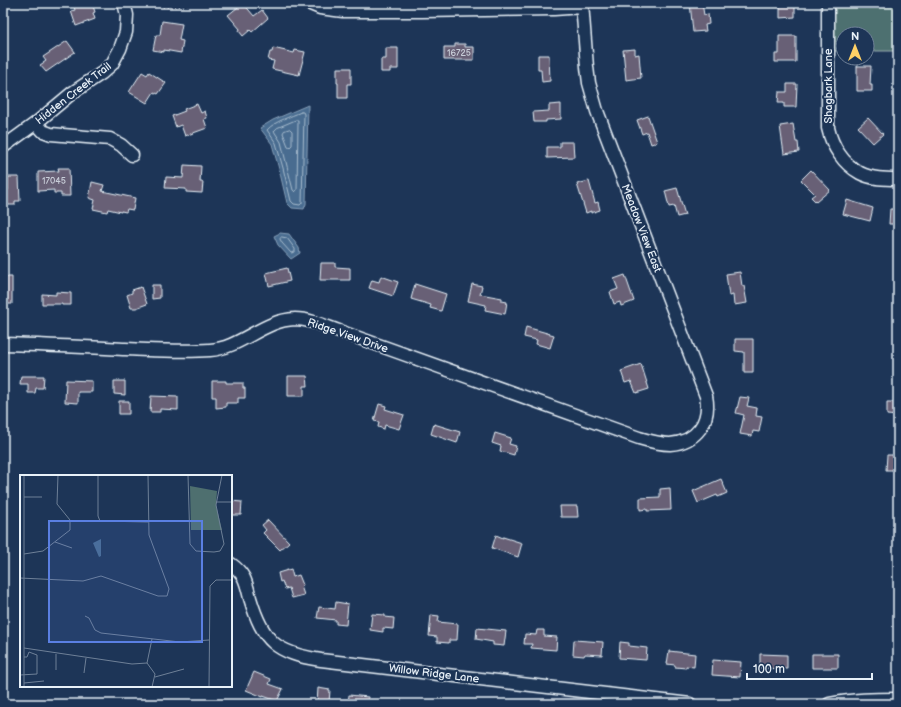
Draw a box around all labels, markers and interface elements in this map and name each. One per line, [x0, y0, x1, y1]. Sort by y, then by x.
north arrow [835, 26, 875, 66]
text: N [851, 30, 859, 43]
house number: 16725 [447, 48, 471, 59]
street label: Shagbark Lane [822, 48, 835, 124]
street label: Hidden Creek Trail [33, 60, 114, 127]
house number: 17045 [42, 176, 66, 187]
street label: Meadow View East [619, 182, 665, 275]
street label: Ridge View Drive [306, 316, 390, 356]
inset map [20, 475, 232, 687]
scale bar [747, 655, 872, 681]
street label: Willow Ridge Lane [388, 662, 480, 686]
text: 100 m [753, 662, 785, 677]

